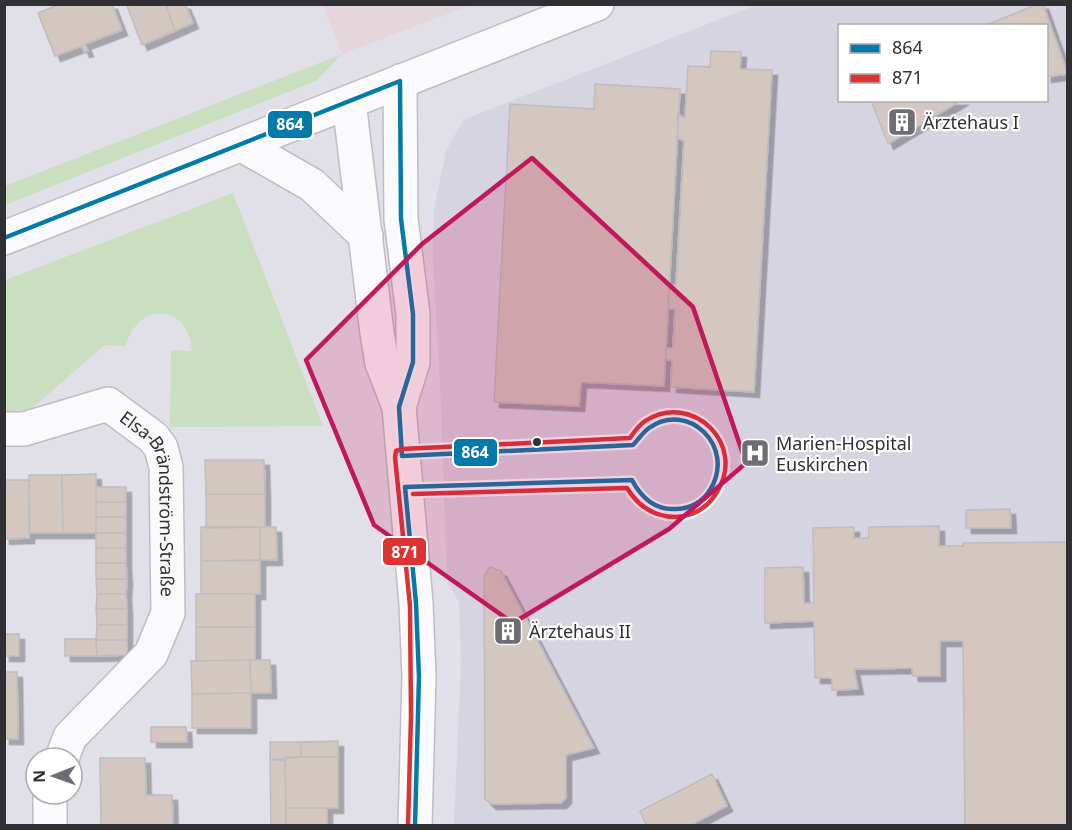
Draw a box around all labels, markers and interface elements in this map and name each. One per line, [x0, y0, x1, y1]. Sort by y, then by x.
legend [838, 24, 1048, 102]
text: 864 [892, 35, 923, 59]
text: 871 [892, 65, 923, 89]
building icon: Ärztehaus I [886, 106, 918, 138]
line badge: 864 [267, 110, 313, 139]
place label: Ärztehaus I [923, 110, 1019, 134]
text: 864 [276, 113, 304, 135]
street label: Elsa-Brändström-Straße [115, 405, 180, 597]
place label: Marien-Hospital Euskirchen [776, 431, 911, 476]
unlabelled marker [531, 436, 543, 448]
hospital icon: Marien-Hospital Euskirchen [739, 437, 771, 469]
line badge: 864 [453, 438, 498, 467]
text: 864 [461, 441, 489, 463]
line badge: 871 [382, 537, 427, 566]
text: 871 [391, 541, 419, 563]
building icon: Ärztehaus II [492, 615, 524, 647]
place label: Ärztehaus II [529, 619, 631, 643]
north arrow [24, 746, 84, 806]
text: N [28, 770, 50, 783]

